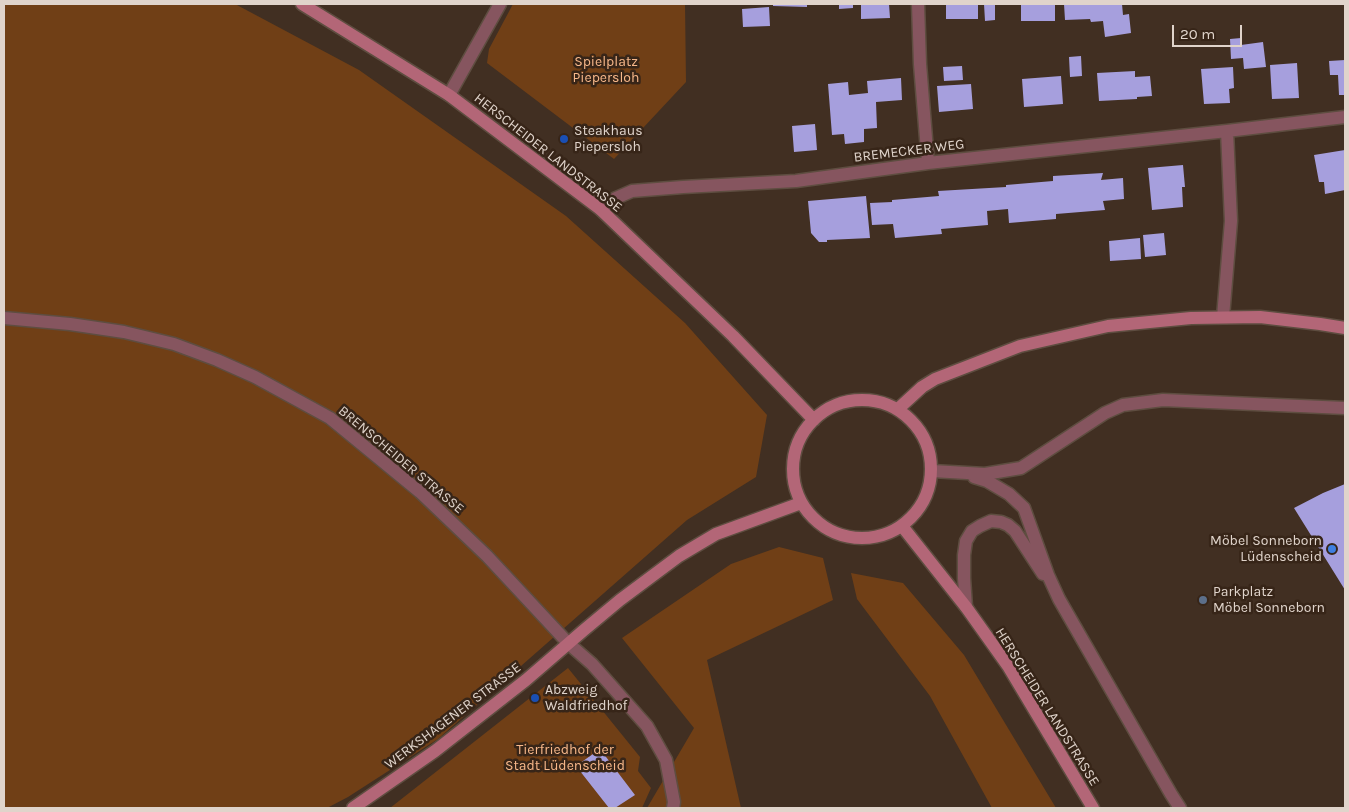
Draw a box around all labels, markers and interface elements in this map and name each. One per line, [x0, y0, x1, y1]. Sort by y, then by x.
scale bar [1174, 15, 1244, 47]
text: 20 m [1180, 25, 1215, 43]
park label: Spielplatz Piepersloh [573, 54, 639, 86]
street label: HERSCHEIDER LANDSTRASSE [471, 90, 625, 216]
place label: Steakhaus Piepersloh [574, 123, 643, 156]
marker: Steakhaus Piepersloh [558, 133, 570, 145]
street label: BREMECKER WEG [853, 136, 965, 166]
street label: BRENSCHEIDER STRASSE [335, 403, 467, 517]
place label: Möbel Sonneborn Lüdenscheid [1210, 533, 1322, 566]
marker: Möbel Sonneborn Lüdenscheid [1326, 543, 1338, 555]
place label: Parkplatz Möbel Sonneborn [1213, 584, 1325, 616]
marker: Parkplatz Möbel Sonneborn [1197, 594, 1209, 606]
street label: HERSCHEIDER LANDSTRASSE [991, 625, 1103, 789]
street label: WERKSHAGENER STRASSE [381, 659, 525, 773]
place label: Abzweig Waldfriedhof [545, 682, 627, 714]
marker: Abzweig Waldfriedhof [529, 692, 541, 704]
park label: Tierfriedhof der Stadt Lüdenscheid [505, 742, 625, 774]

